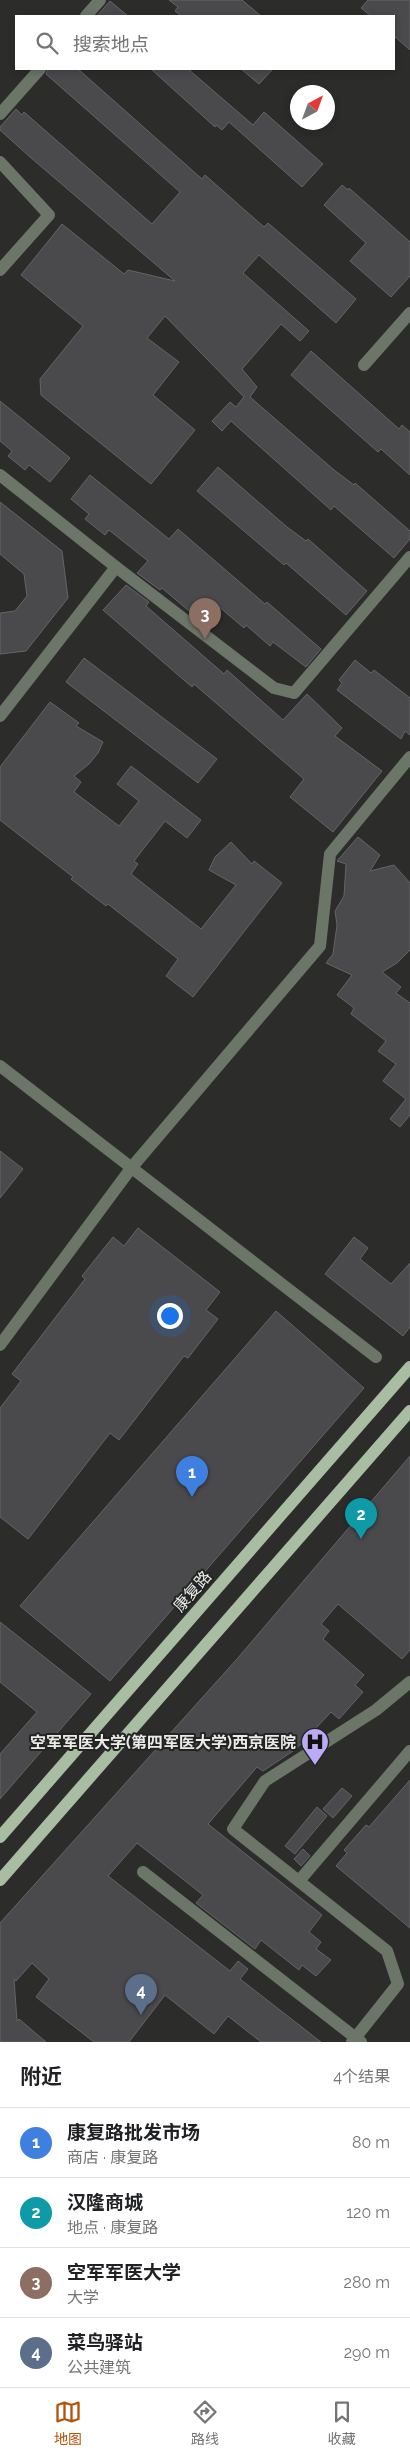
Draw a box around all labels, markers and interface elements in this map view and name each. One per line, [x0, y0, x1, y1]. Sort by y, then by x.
search box [15, 15, 395, 70]
icon: search [33, 29, 61, 57]
text: 搜索地点 [73, 33, 149, 55]
north arrow [290, 85, 335, 130]
pin: 3 [189, 598, 221, 639]
your location [157, 1303, 183, 1329]
pin: 1 [176, 1456, 208, 1497]
pin: 2 [345, 1498, 377, 1539]
street label: 康复路 [169, 1567, 215, 1616]
hospital icon: 空军军医大学(第四军医大学)西京医院 [300, 1727, 330, 1766]
place label: 空军军医大学(第四军医大学)西京医院 [30, 1733, 296, 1752]
pin: 4 [125, 1974, 157, 2015]
text: 附近 [20, 2064, 62, 2089]
text: 4个结果 [333, 2067, 390, 2086]
text: 康复路批发市场 [67, 2121, 200, 2143]
text: 1 [32, 2133, 40, 2152]
text: 80 m [352, 2133, 390, 2152]
text: 商店 · 康复路 [67, 2148, 158, 2167]
text: 汉隆商城 [67, 2191, 143, 2213]
text: 2 [31, 2203, 41, 2222]
text: 120 m [346, 2203, 390, 2222]
text: 地点 · 康复路 [67, 2218, 158, 2237]
text: 空军军医大学 [67, 2261, 181, 2283]
text: 3 [32, 2273, 40, 2292]
text: 280 m [344, 2273, 390, 2292]
text: 大学 [67, 2288, 99, 2307]
text: 菜鸟驿站 [67, 2331, 143, 2353]
text: 4 [31, 2343, 41, 2362]
text: 290 m [344, 2343, 390, 2362]
text: 公共建筑 [67, 2358, 131, 2377]
tab: 地图 [54, 2398, 82, 2448]
tab: 路线 [191, 2398, 219, 2448]
tab: 收藏 [328, 2398, 356, 2448]

